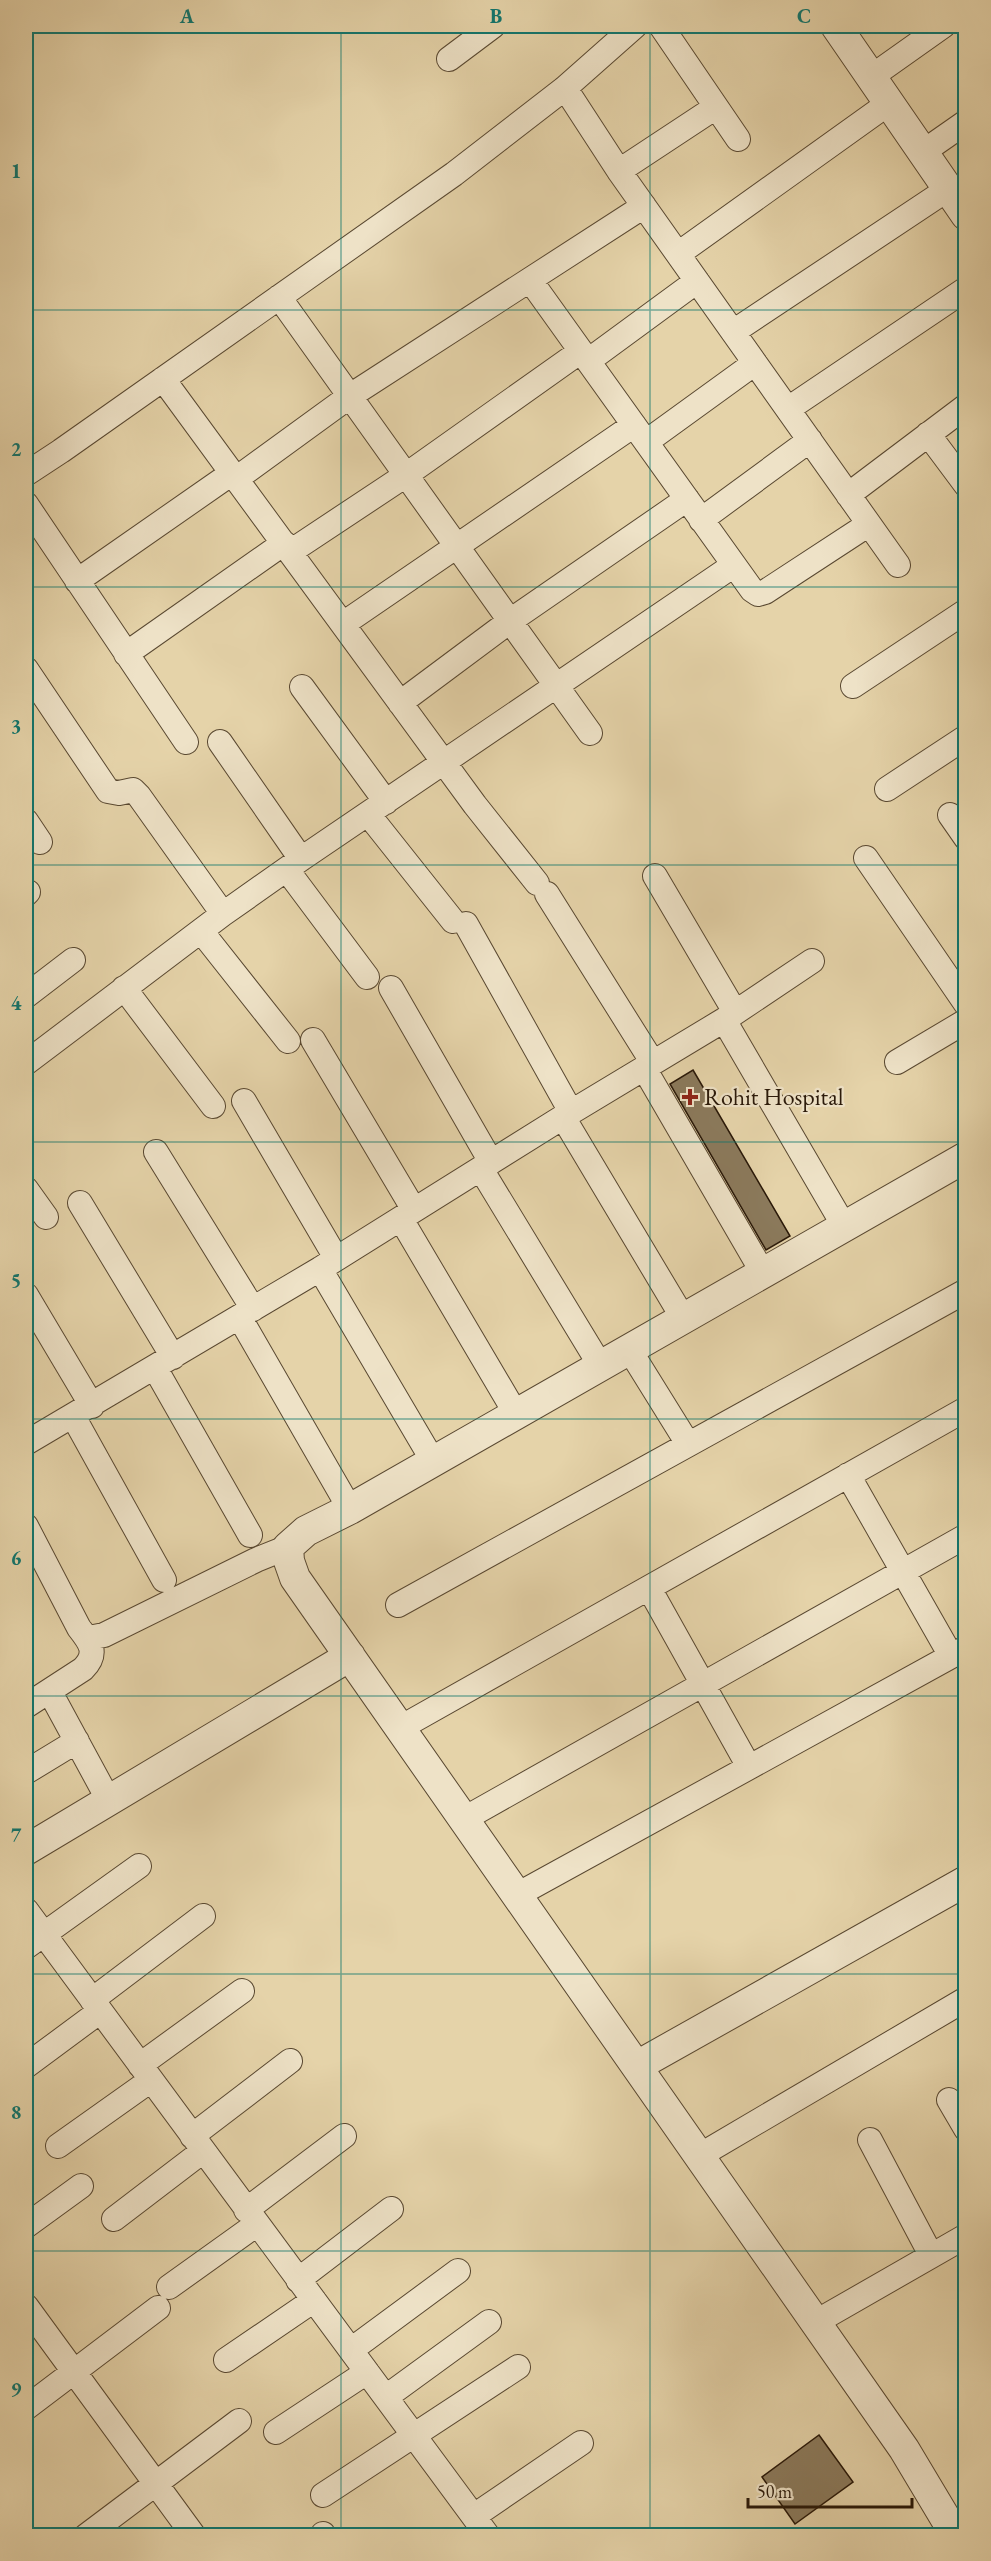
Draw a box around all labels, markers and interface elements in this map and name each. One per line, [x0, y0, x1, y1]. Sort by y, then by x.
text: A [179, 3, 195, 29]
text: B [490, 3, 502, 29]
text: C [797, 3, 811, 29]
text: 1 [11, 158, 21, 184]
text: 2 [11, 436, 22, 462]
text: 3 [11, 713, 21, 739]
text: 4 [11, 990, 22, 1016]
place label: Rohit Hospital [704, 1081, 844, 1112]
marker: Rohit Hospital [681, 1088, 699, 1106]
text: 5 [11, 1267, 21, 1293]
text: 6 [11, 1545, 22, 1571]
text: 7 [11, 1822, 22, 1848]
text: 8 [11, 2099, 21, 2125]
text: 9 [11, 2376, 22, 2402]
scale bar [748, 2471, 912, 2509]
text: 50 m [757, 2480, 792, 2503]

